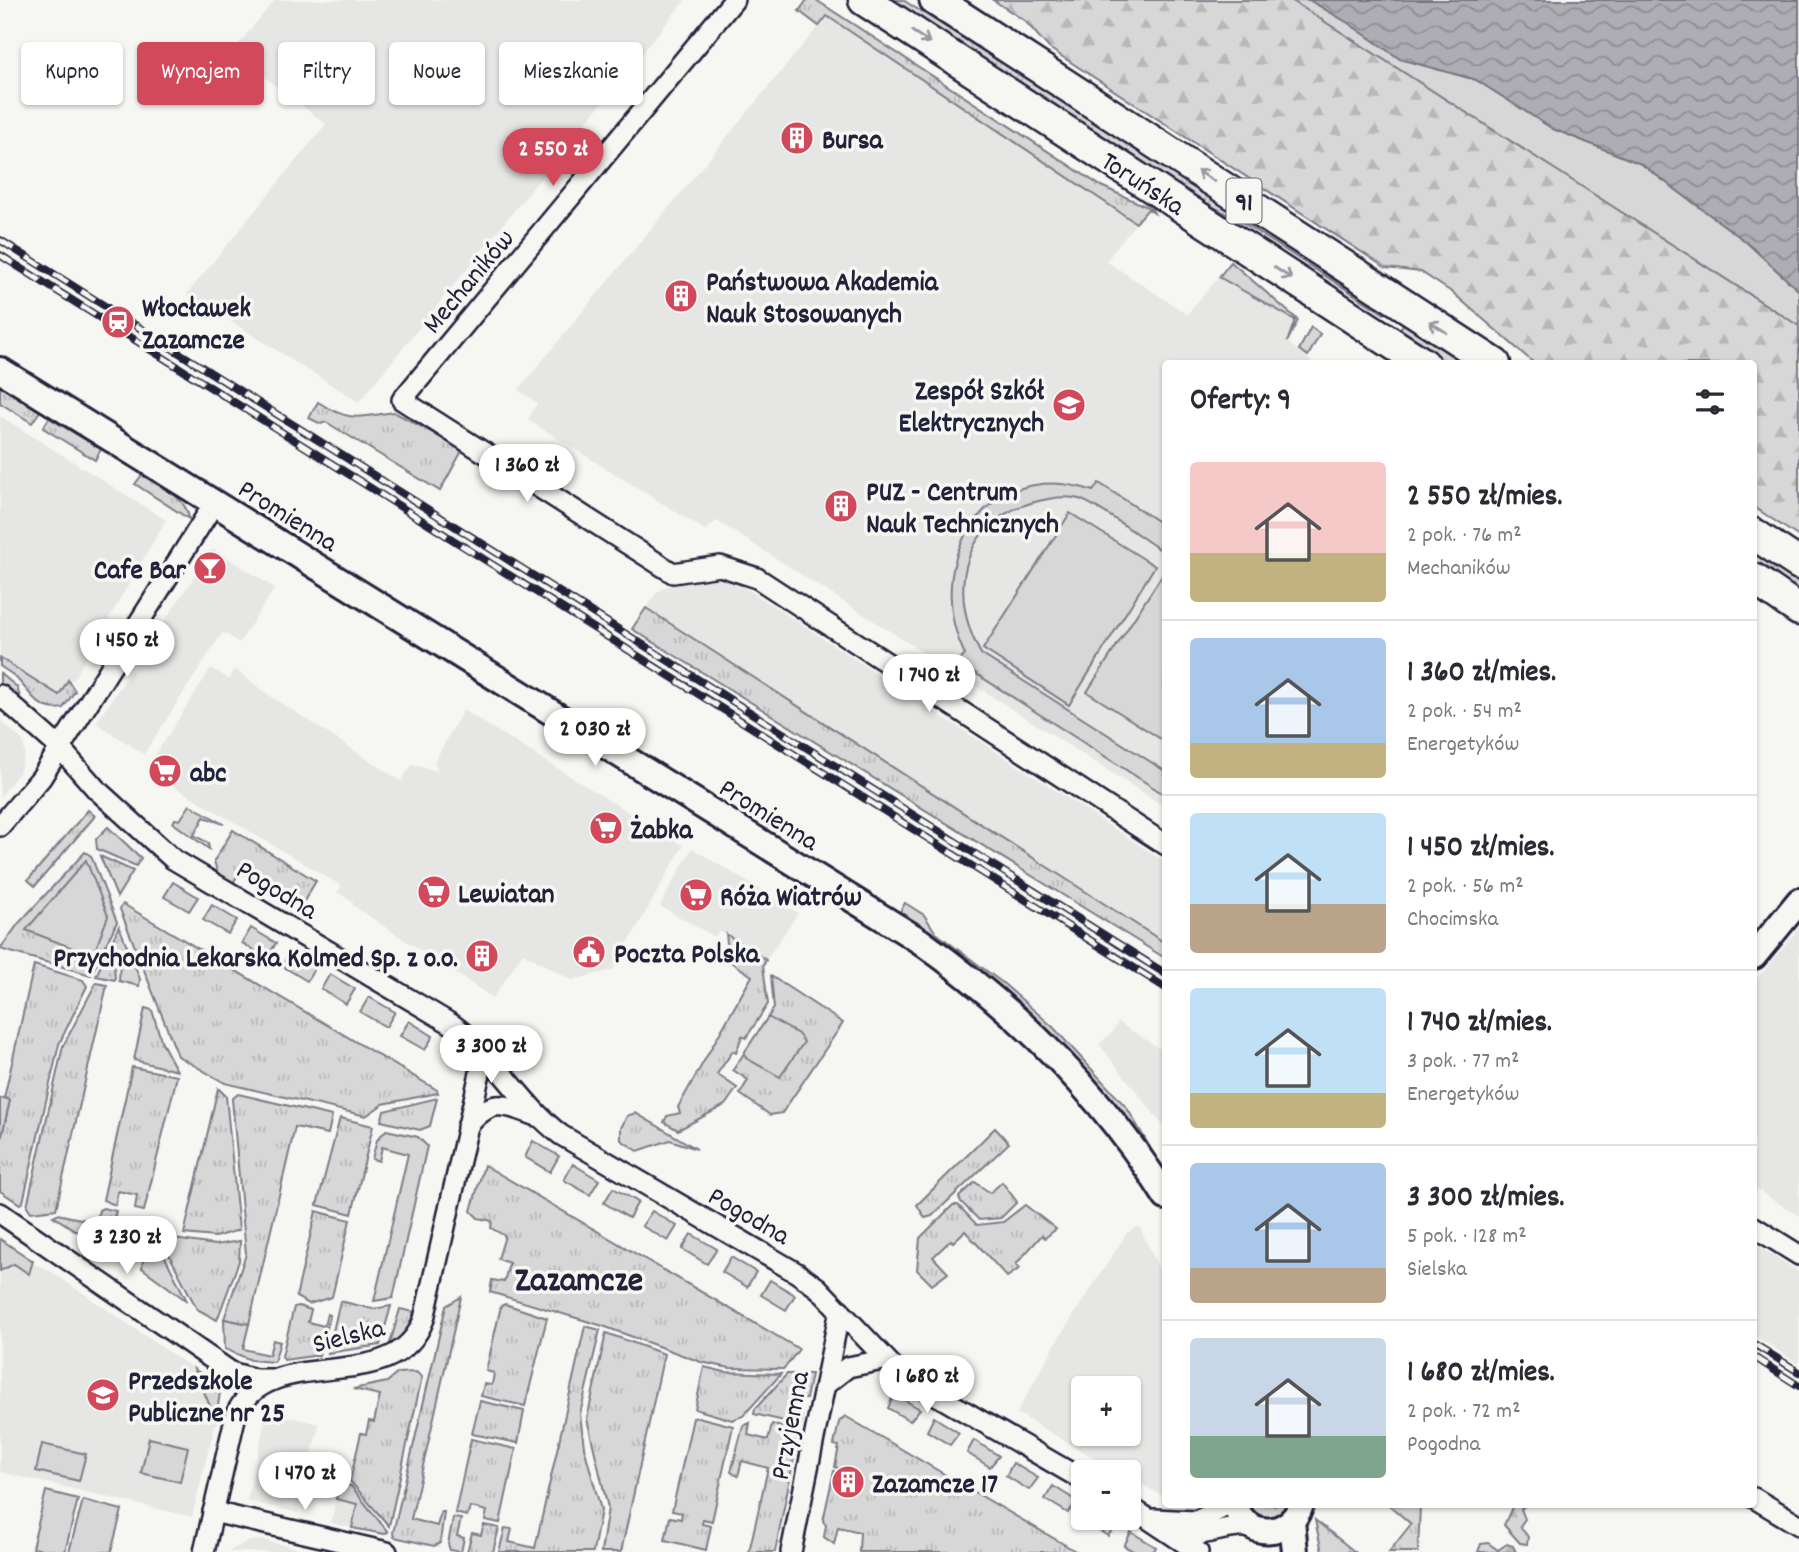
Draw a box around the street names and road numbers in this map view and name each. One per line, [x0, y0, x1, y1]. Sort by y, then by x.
street label: Toruńska [1091, 144, 1192, 229]
road number: 91 [1226, 178, 1262, 224]
street label: Mechaników [415, 222, 527, 344]
street label: Promienna [229, 472, 345, 565]
street label: Promienna [710, 771, 826, 864]
street label: Pogodna [227, 852, 325, 933]
street label: Pogodna [699, 1179, 797, 1258]
street label: Sielska [309, 1310, 390, 1367]
street label: Przyjemna [763, 1367, 823, 1484]

